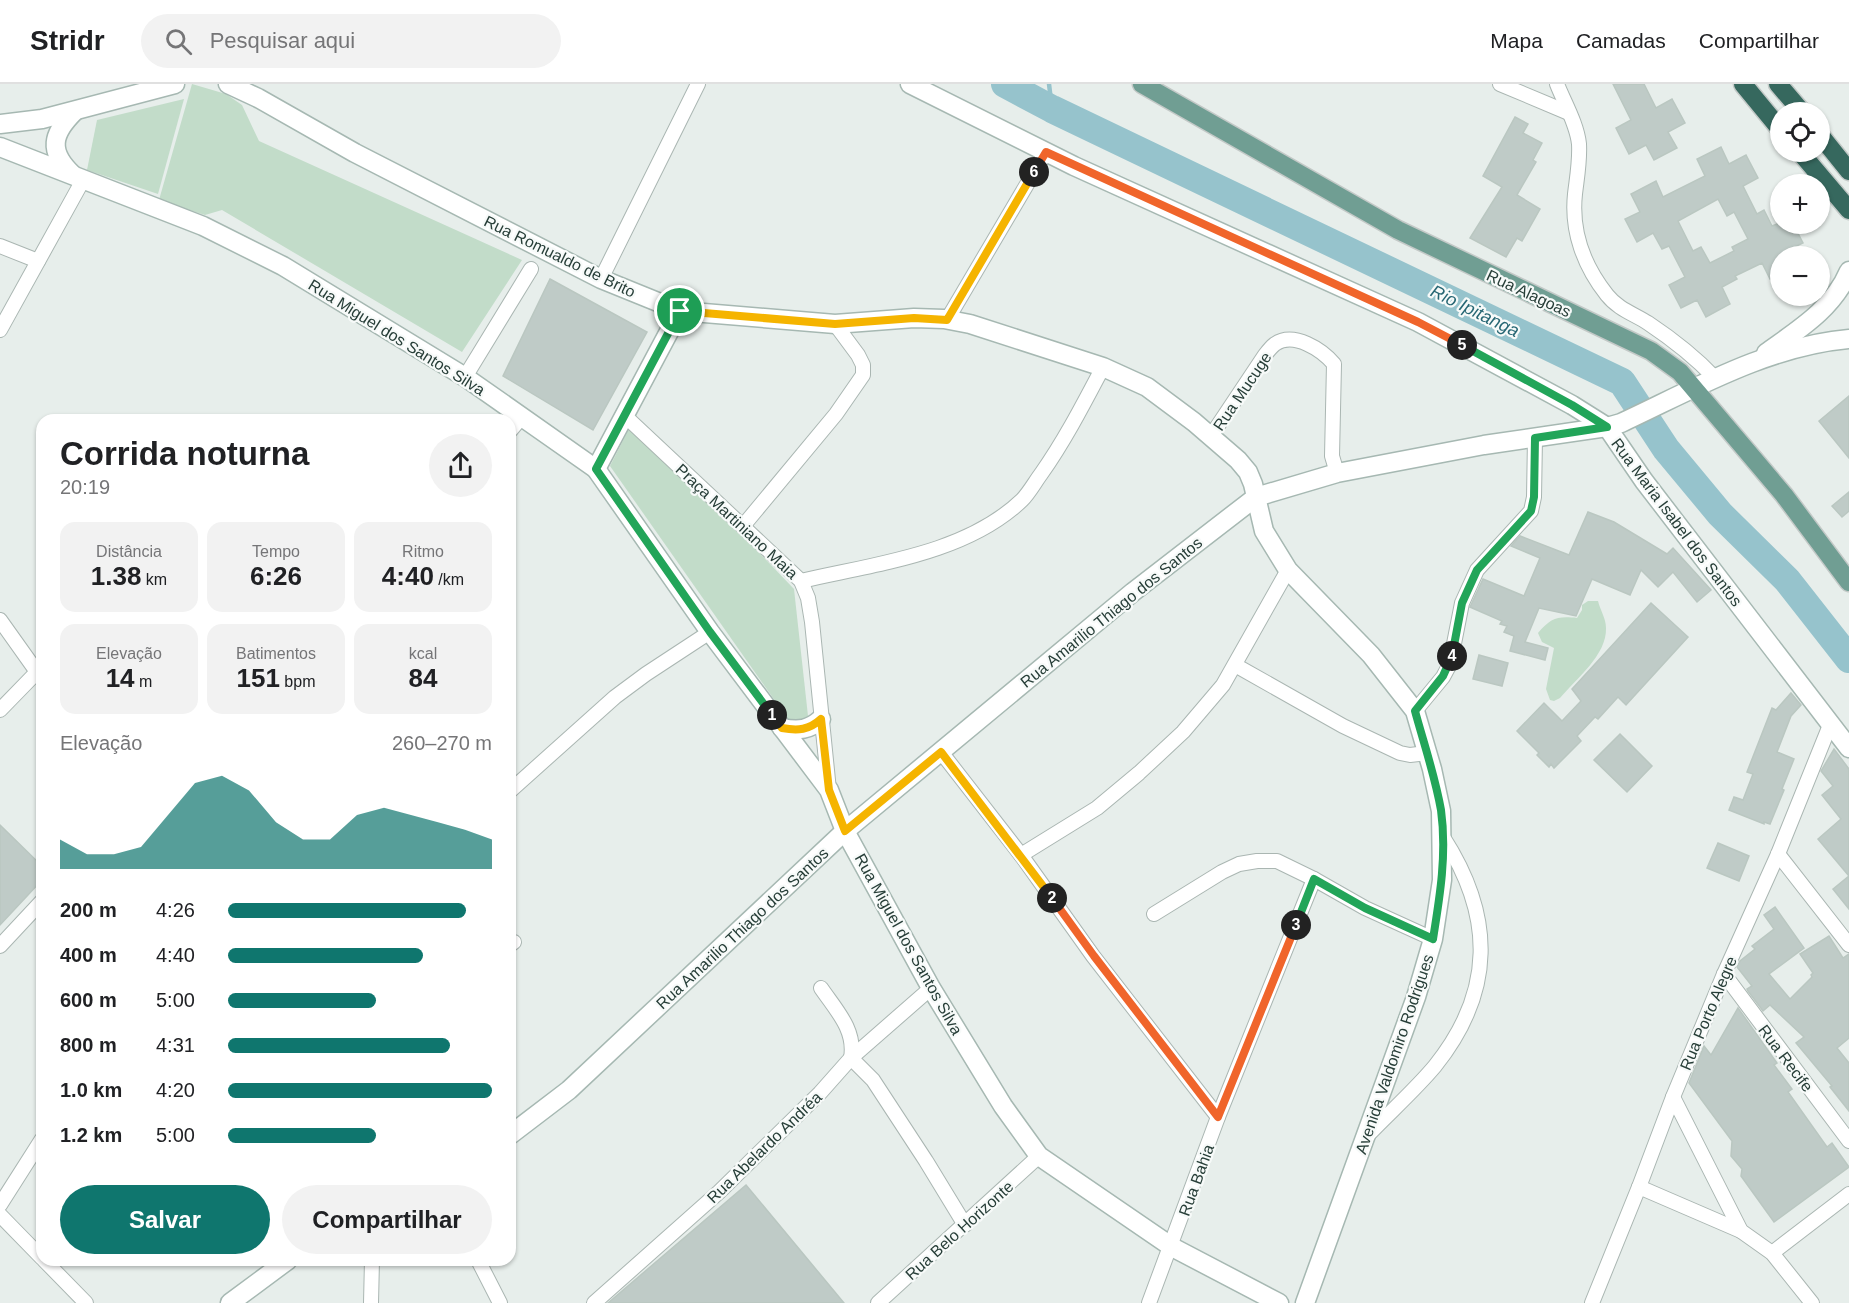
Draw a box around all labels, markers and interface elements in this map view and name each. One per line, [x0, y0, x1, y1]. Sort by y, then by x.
search box [141, 14, 561, 68]
text: Stridr [30, 25, 105, 56]
icon: search [162, 25, 195, 58]
text: Pesquisar aqui [210, 28, 355, 53]
text: Mapa [1490, 29, 1543, 52]
text: Camadas [1576, 29, 1666, 52]
text: Compartilhar [1699, 29, 1819, 52]
map controls [1770, 102, 1830, 306]
button: locate [1770, 102, 1830, 162]
pin: 6 [1019, 157, 1049, 187]
text: 6 [1030, 163, 1038, 180]
button: + [1770, 174, 1830, 234]
street label: Rua Romualdo de Brito [481, 212, 638, 301]
button: − [1770, 246, 1830, 306]
street label: Rua Alagoas [1484, 267, 1573, 320]
street label: Rua Miguel dos Santos Silva [305, 276, 488, 399]
water label: Rio Ipitanga [1427, 281, 1523, 341]
pin [654, 285, 705, 336]
icon: arrive [663, 294, 696, 327]
pin: 5 [1447, 330, 1477, 360]
text: 5 [1458, 336, 1466, 353]
street label: Rua Mucuge [1210, 349, 1275, 434]
button: share [429, 434, 492, 497]
text: Corrida noturna [60, 435, 309, 472]
street label: Rua Maria Isabel dos Santos [1608, 435, 1745, 609]
street label: Praça Martiniano Maia [672, 461, 801, 582]
text: 20:19 [60, 476, 110, 498]
street label: Rua Amarilio Thiago dos Santos [1017, 534, 1205, 691]
text: Distância [96, 543, 162, 560]
text: Tempo [252, 543, 300, 560]
text: Ritmo [402, 543, 444, 560]
text: 1.38 [91, 561, 141, 591]
text: 6:26 [250, 561, 302, 591]
text: 4:40 [382, 561, 434, 591]
text: km [141, 571, 167, 588]
text: /km [434, 571, 464, 588]
pin: 4 [1437, 641, 1467, 671]
text: Elevação [96, 645, 162, 662]
text: Batimentos [236, 645, 316, 662]
text: kcal [409, 645, 437, 662]
text: 4 [1448, 647, 1456, 664]
text: 14 [106, 663, 135, 693]
text: 151 [237, 663, 280, 693]
text: 84 [409, 663, 437, 693]
text: m [135, 673, 152, 690]
text: bpm [280, 673, 315, 690]
pin: 1 [757, 700, 787, 730]
text: 1 [768, 706, 776, 723]
text: Elevação [60, 732, 142, 754]
text: 260–270 m [392, 732, 492, 754]
street label: Rua Amarilio Thiago dos Santos [653, 844, 832, 1012]
street label: Rua Miguel dos Santos Silva [852, 851, 966, 1038]
pin: 2 [1037, 883, 1067, 913]
text: 2 [1048, 889, 1056, 906]
text: 200 m [60, 899, 117, 921]
text: 4:26 [156, 899, 195, 921]
pin: 3 [1281, 910, 1311, 940]
text: 3 [1292, 916, 1300, 933]
text: 400 m [60, 944, 117, 966]
text: 4:40 [156, 944, 195, 966]
street label: Avenida Valdomiro Rodrigues [1352, 952, 1437, 1156]
street label: Rua Porto Alegre [1677, 954, 1740, 1073]
text: 600 m [60, 989, 117, 1011]
text: 5:00 [156, 989, 195, 1011]
street label: Rua Recife [1755, 1022, 1816, 1095]
text: 800 m [60, 1034, 117, 1056]
text: 4:31 [156, 1034, 195, 1056]
text: 1.0 km [60, 1079, 122, 1101]
text: 4:20 [156, 1079, 195, 1101]
street label: Rua Abelardo Andréa [704, 1088, 825, 1206]
text: 1.2 km [60, 1124, 122, 1146]
text: 5:00 [156, 1124, 195, 1146]
street label: Rua Bahia [1176, 1142, 1217, 1218]
street label: Rua Belo Horizonte [902, 1178, 1017, 1283]
button: Salvar [60, 1185, 270, 1254]
button: Compartilhar [282, 1185, 492, 1254]

